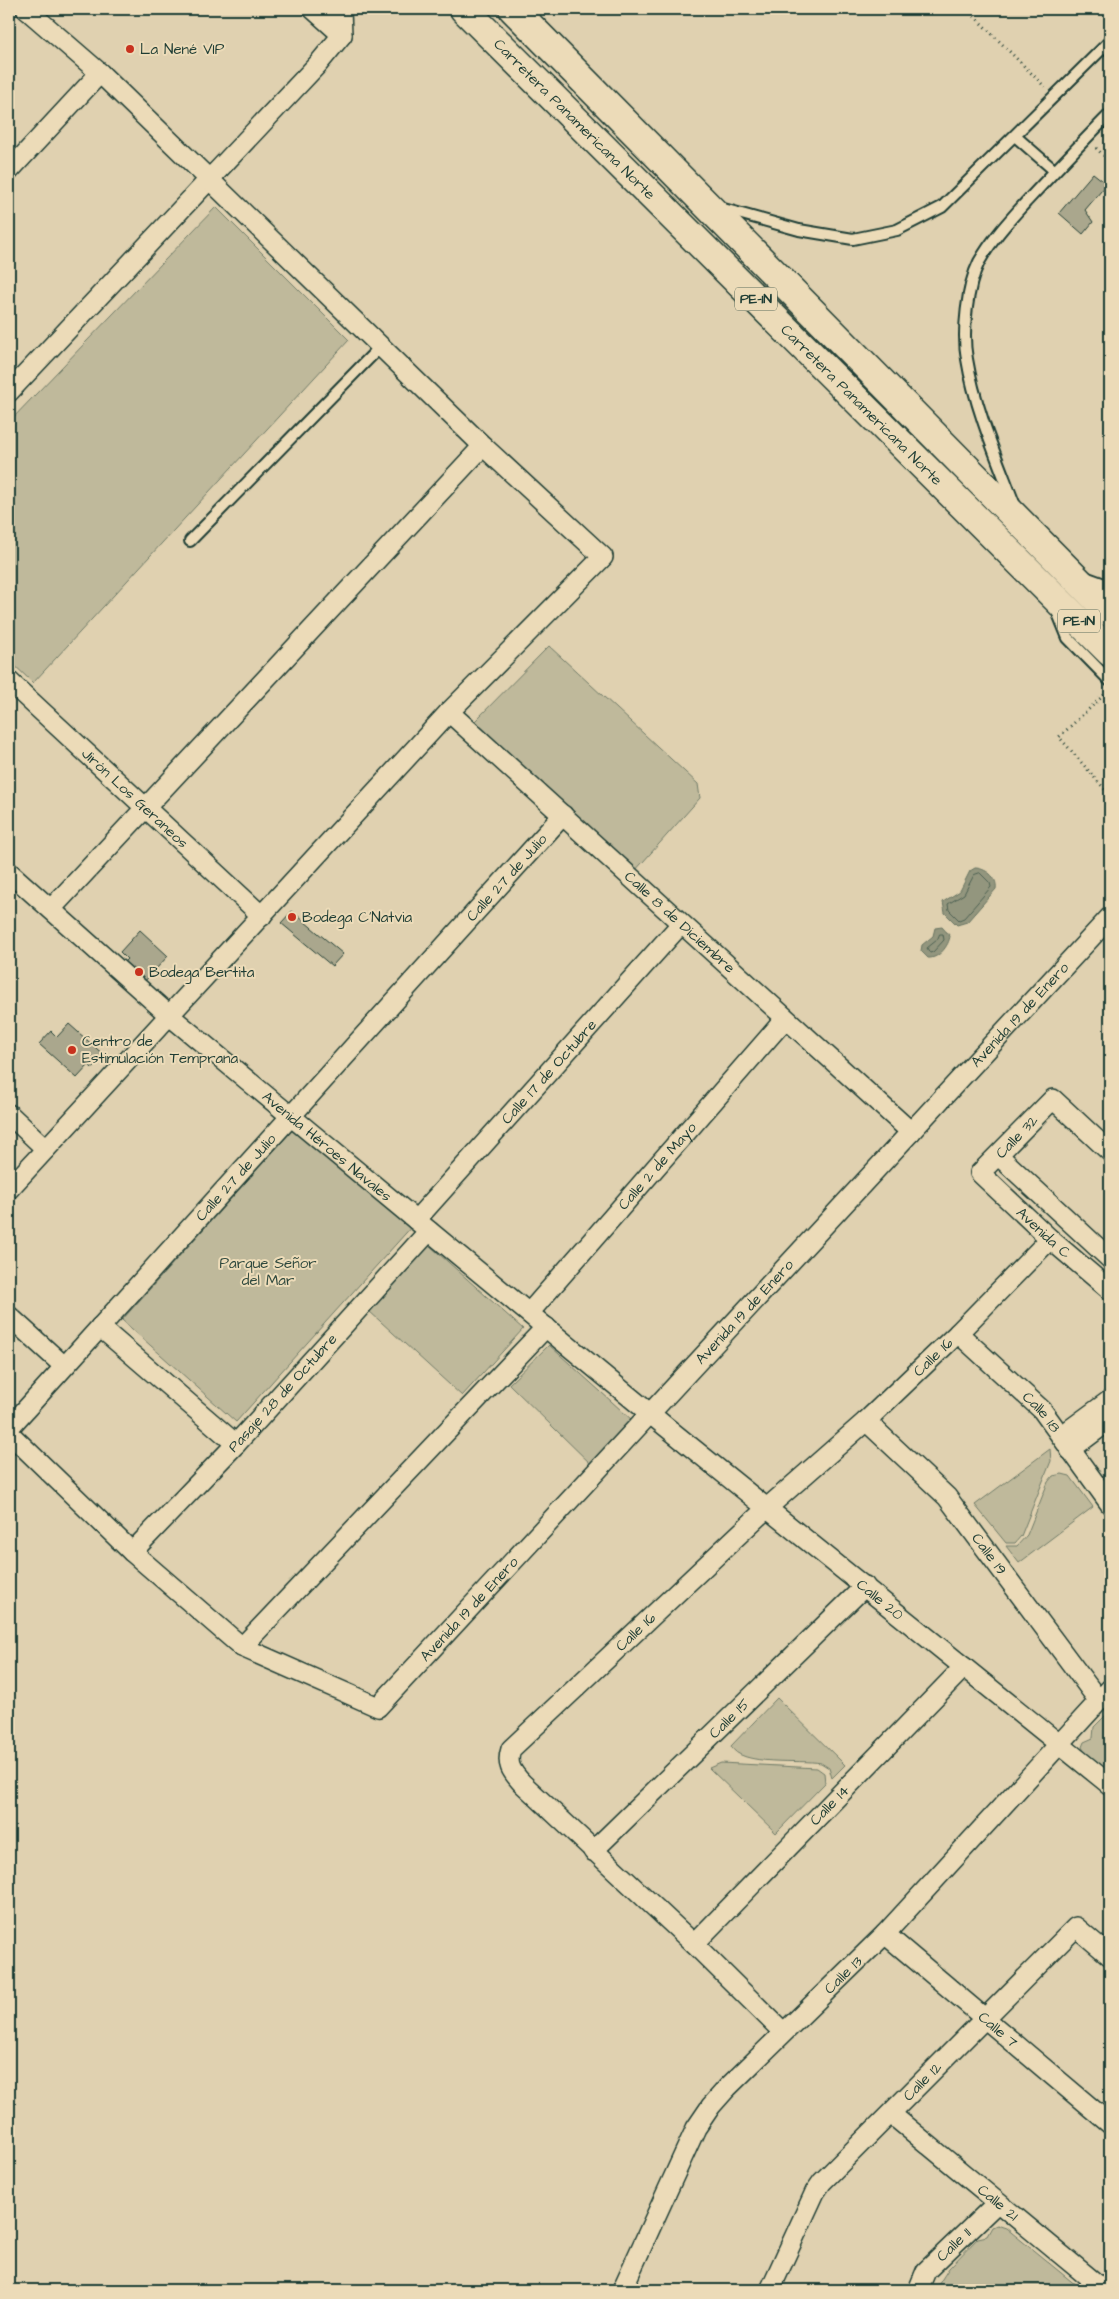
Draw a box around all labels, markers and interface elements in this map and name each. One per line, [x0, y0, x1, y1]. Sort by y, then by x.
street label: Carretera Panamericana Norte [489, 34, 660, 204]
place label: La Nené VIP [140, 39, 225, 60]
marker: La Nené VIP [124, 43, 136, 55]
road number: PE-1N [735, 288, 777, 310]
street label: Carretera Panamericana Norte [776, 320, 947, 490]
road number: PE-1N [1058, 610, 1100, 632]
street label: Jirón Los Geraneos [77, 743, 193, 853]
street label: Calle 27 de Julio [461, 829, 552, 926]
street label: Calle 8 de Diciembre [620, 866, 740, 978]
place label: Bodega C'Natvia [302, 907, 412, 929]
marker: Bodega C'Natvia [286, 911, 298, 923]
street label: Avenida 19 de Enero [966, 957, 1074, 1072]
place label: Bodega Bertita [149, 962, 255, 984]
marker: Bodega Bertita [133, 966, 145, 978]
street label: Calle 17 de Octubre [496, 1015, 601, 1129]
place label: Centro de Estimulación Temprana [82, 1031, 239, 1069]
marker: Centro de Estimulación Temprana [66, 1044, 78, 1056]
street label: Avenida Héroes Navales [258, 1086, 397, 1207]
street label: Calle 32 [991, 1110, 1043, 1163]
street label: Calle 2 de Mayo [613, 1117, 702, 1214]
street label: Calle 27 de Julio [190, 1128, 281, 1226]
street label: Avenida C [1012, 1202, 1076, 1263]
park label: Parque Señor del Mar [220, 1253, 316, 1291]
street label: Avenida 19 de Enero [690, 1254, 799, 1369]
street label: Pasaje 28 de Octubre [223, 1329, 342, 1457]
street label: Calle 16 [908, 1332, 958, 1381]
street label: Calle 18 [1018, 1386, 1066, 1437]
street label: Calle 19 [967, 1529, 1012, 1579]
street label: Avenida 19 de Enero [415, 1551, 523, 1666]
street label: Calle 20 [852, 1574, 908, 1625]
street label: Calle 16 [611, 1607, 661, 1656]
street label: Calle 15 [704, 1693, 754, 1743]
street label: Calle 14 [805, 1780, 854, 1830]
street label: Calle 13 [819, 1951, 867, 1999]
street label: Calle 7 [974, 2007, 1023, 2052]
street label: Calle 12 [898, 2057, 947, 2106]
street label: Calle 21 [973, 2179, 1023, 2226]
street label: Calle 11 [932, 2223, 976, 2266]

